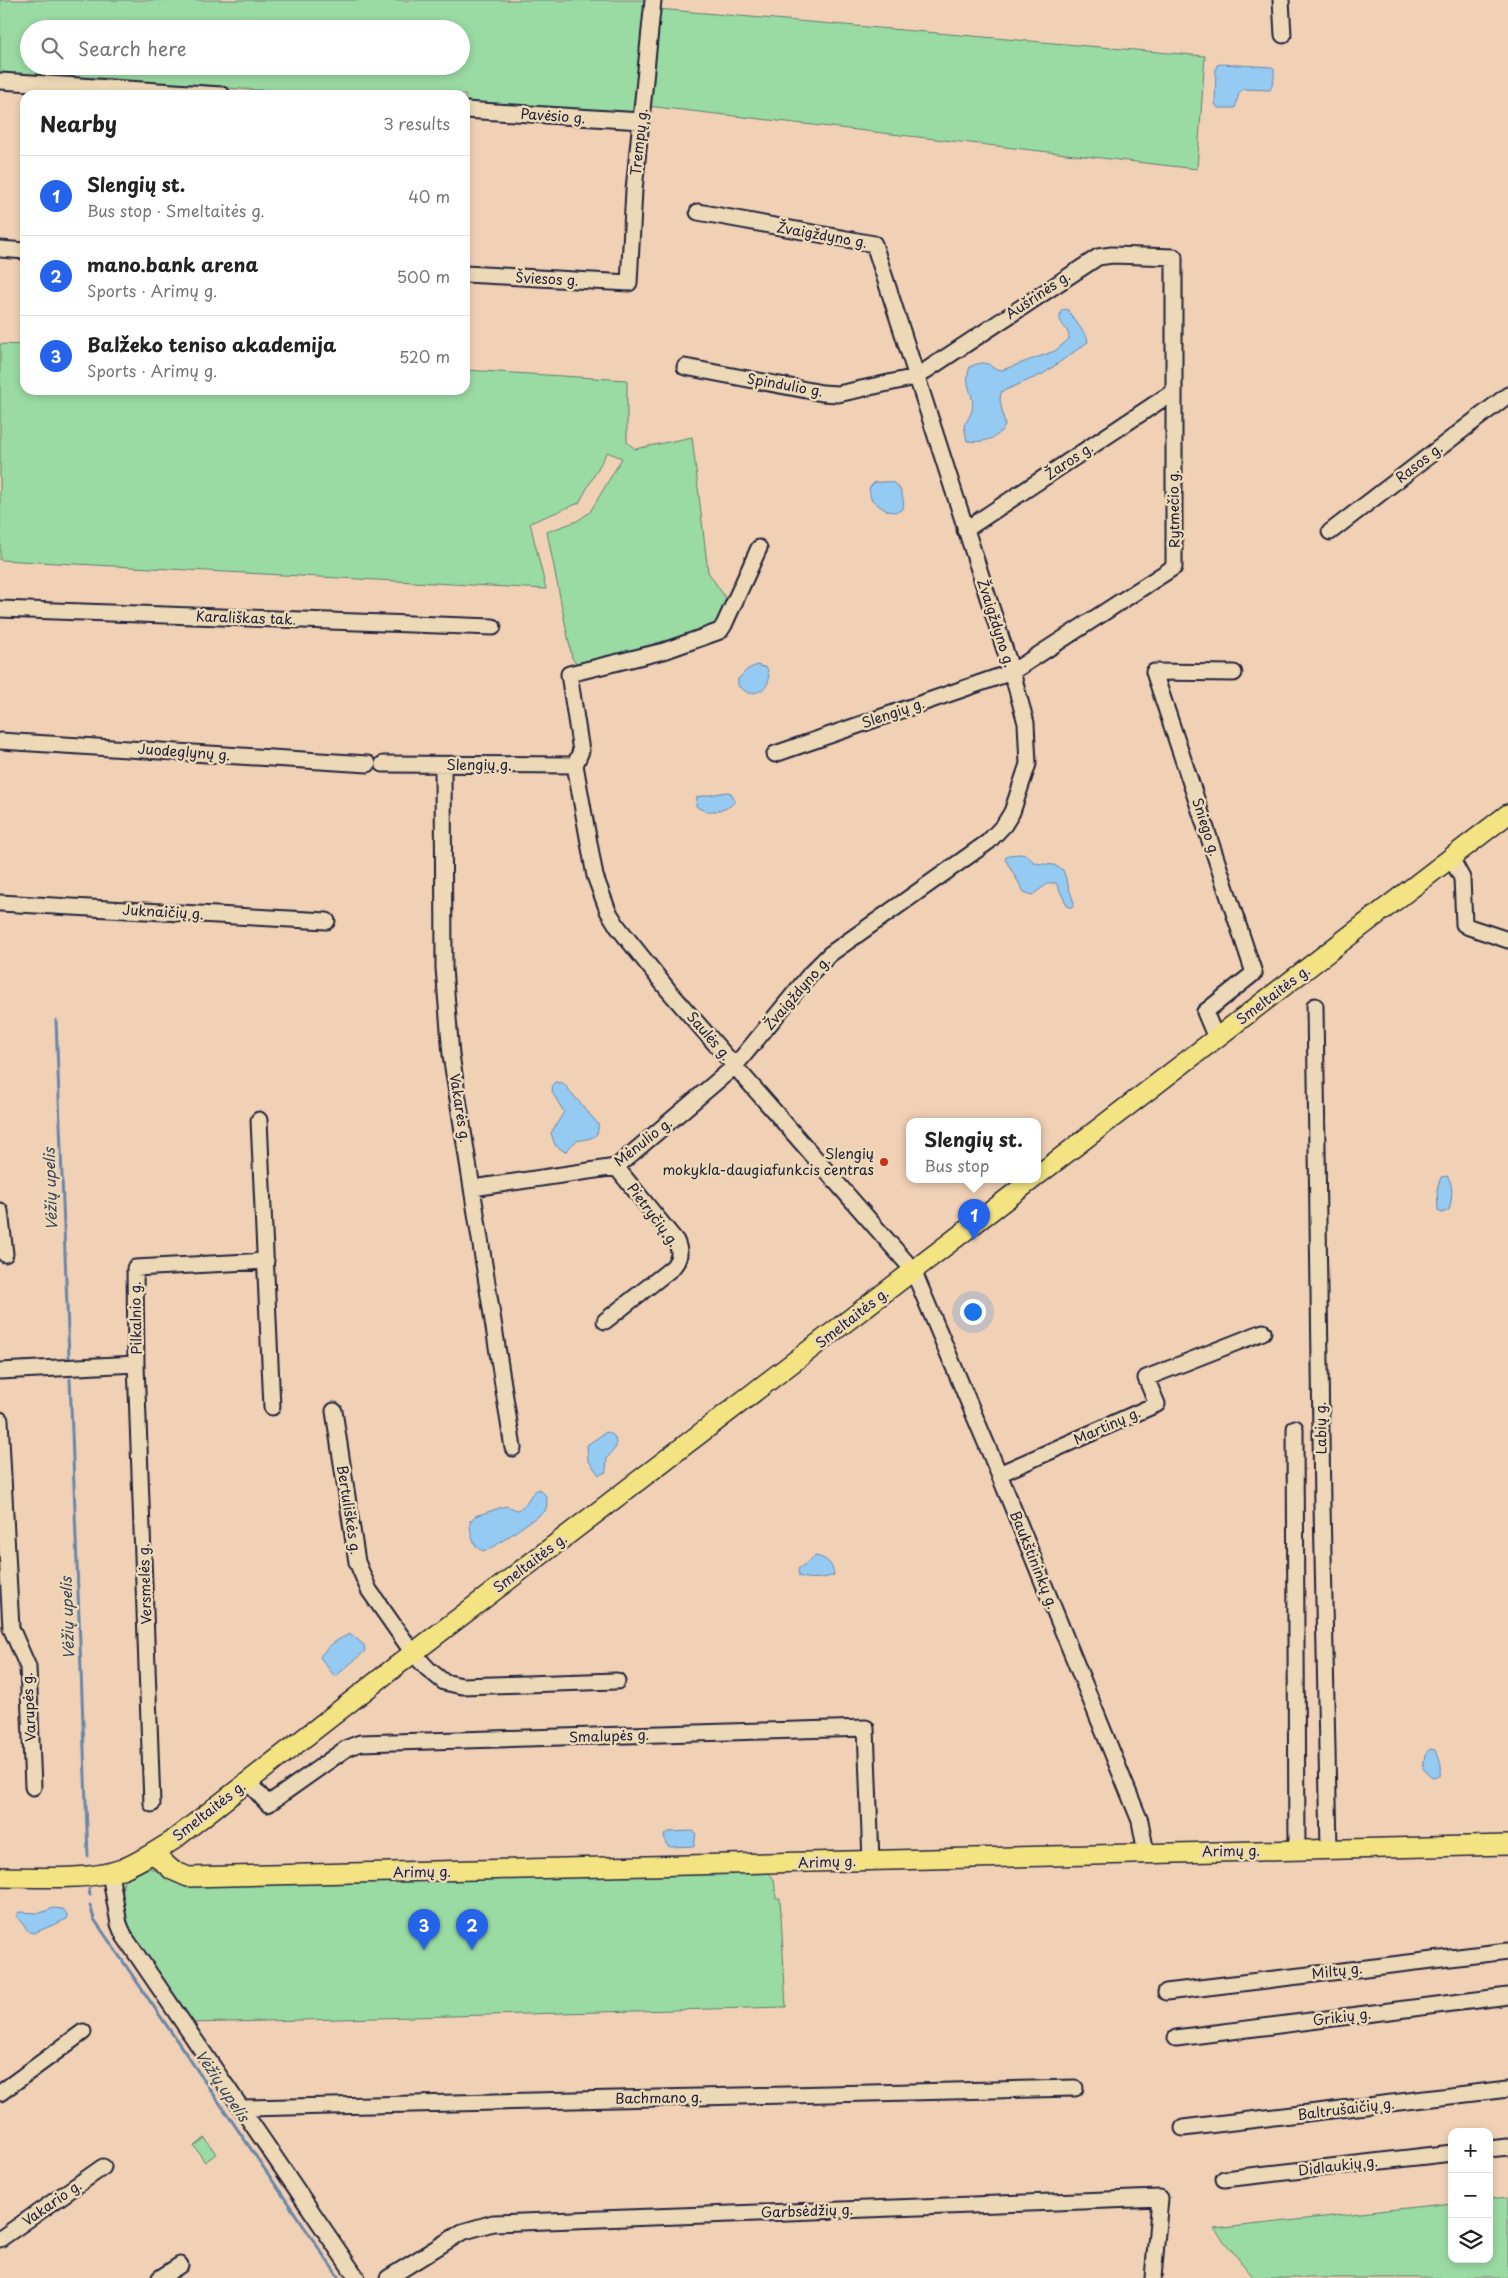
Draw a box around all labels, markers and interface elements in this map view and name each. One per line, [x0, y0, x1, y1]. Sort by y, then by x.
search box [20, 20, 470, 75]
icon: search [38, 34, 66, 62]
text: Search here [78, 34, 187, 62]
street label: Pavėsio g. [520, 103, 586, 128]
text: Nearby [40, 107, 117, 139]
street label: Trempų g. [625, 107, 652, 177]
text: 3 results [383, 111, 450, 135]
text: Slengių st. [87, 170, 185, 198]
text: 1 [52, 184, 60, 208]
text: 40 m [408, 184, 450, 208]
text: Bus stop · Smeltaitės g. [87, 198, 265, 222]
street label: Žvaigždyno g. [775, 216, 869, 253]
text: mano.bank arena [87, 250, 258, 278]
text: 2 [50, 264, 62, 288]
text: 500 m [397, 264, 450, 288]
street label: Aušrinės g. [1001, 265, 1074, 324]
street label: Šviesos g. [515, 266, 579, 291]
text: Sports · Arimų g. [87, 278, 217, 302]
text: Balžeko teniso akademija [87, 330, 336, 358]
text: 3 [51, 344, 61, 368]
text: 520 m [399, 344, 450, 368]
text: Sports · Arimų g. [87, 358, 217, 382]
street label: Spindulio g. [745, 367, 825, 402]
street label: Žaros g. [1040, 437, 1097, 485]
street label: Rasos g. [1391, 437, 1447, 488]
street label: Rytmečio g. [1162, 470, 1185, 548]
street label: Žvaigždyno g. [972, 576, 1021, 670]
street label: Karališkas tak. [195, 605, 297, 630]
street label: Slengių g. [858, 692, 927, 733]
street label: Juodeglynų g. [137, 738, 231, 765]
street label: Slengių g. [446, 754, 512, 775]
street label: Sniego g. [1187, 795, 1226, 859]
street label: Juknaičių g. [122, 899, 204, 924]
street label: Žvaigždyno g. [759, 951, 835, 1034]
street label: Smeltaitės g. [1231, 960, 1314, 1029]
street label: Saulės g. [682, 1007, 737, 1065]
street label: Vakarės g. [445, 1072, 476, 1144]
street label: Mėnulio g. [609, 1112, 676, 1171]
popup [906, 1118, 1041, 1183]
text: Slengių st. [924, 1125, 1023, 1153]
place label: Slengių mokykla-daugiafunkcis centras [662, 1143, 874, 1180]
water label: Vėžių upelis [37, 1146, 62, 1231]
text: Bus stop [924, 1153, 989, 1177]
marker: Slengių mokykla-daugiafunkcis centras [878, 1156, 890, 1168]
street label: Pietryčių g. [623, 1179, 684, 1251]
pin: 1 [958, 1199, 990, 1240]
street label: Pilkalnio g. [124, 1281, 147, 1355]
street label: Smeltaitės g. [811, 1282, 893, 1353]
your location [960, 1299, 986, 1325]
street label: Martinų g. [1070, 1401, 1144, 1450]
street label: Labių g. [1310, 1401, 1331, 1455]
street label: Bertuliškės g. [332, 1464, 367, 1556]
street label: Baukštininkų g. [1005, 1508, 1064, 1612]
street label: Smeltaitės g. [488, 1528, 571, 1597]
street label: Versmelės g. [133, 1543, 156, 1625]
water label: Vėžių upelis [54, 1575, 79, 1660]
street label: Varupės g. [16, 1672, 41, 1742]
street label: Smalupės g. [568, 1724, 650, 1747]
street label: Smeltaitės g. [168, 1775, 250, 1846]
street label: Arimų g. [1202, 1839, 1260, 1862]
street label: Arimų g. [797, 1850, 857, 1873]
street label: Arimų g. [393, 1860, 451, 1883]
pin: 3 [408, 1909, 440, 1950]
pin: 2 [456, 1909, 488, 1950]
street label: Miltų g. [1310, 1957, 1364, 1984]
street label: Grikių g. [1312, 2003, 1372, 2030]
water label: Vėžių upelis [191, 2045, 256, 2127]
street label: Bachmano g. [615, 2086, 703, 2109]
street label: Baltrušaičių g. [1296, 2092, 1396, 2125]
map controls [1448, 2128, 1493, 2263]
button: + [1448, 2128, 1493, 2173]
street label: Didlaukių g. [1297, 2150, 1379, 2181]
button: − [1448, 2173, 1493, 2218]
street label: Vakario g. [18, 2174, 86, 2231]
street label: Garbsėdžių g. [760, 2198, 854, 2223]
button: layers [1448, 2218, 1493, 2263]

